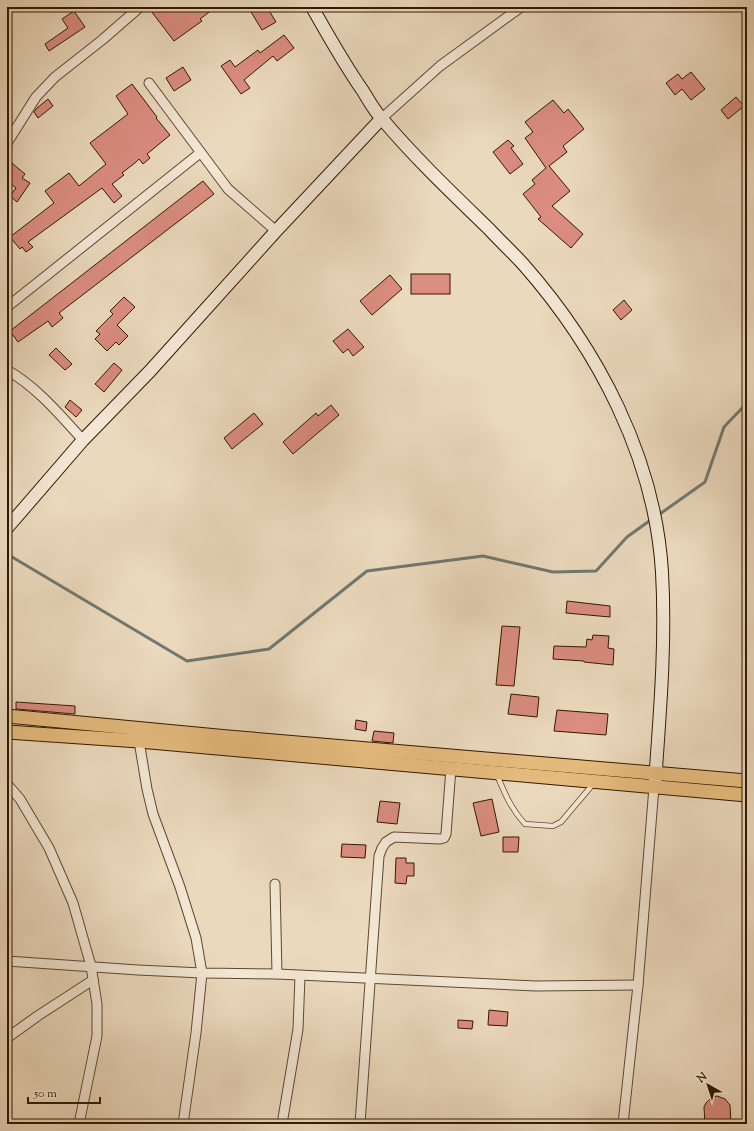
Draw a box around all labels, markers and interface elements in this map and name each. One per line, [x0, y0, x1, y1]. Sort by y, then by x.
north arrow [688, 1065, 728, 1105]
text: N [693, 1069, 711, 1088]
scale bar [28, 1079, 100, 1105]
text: 50 m [33, 1085, 57, 1103]

